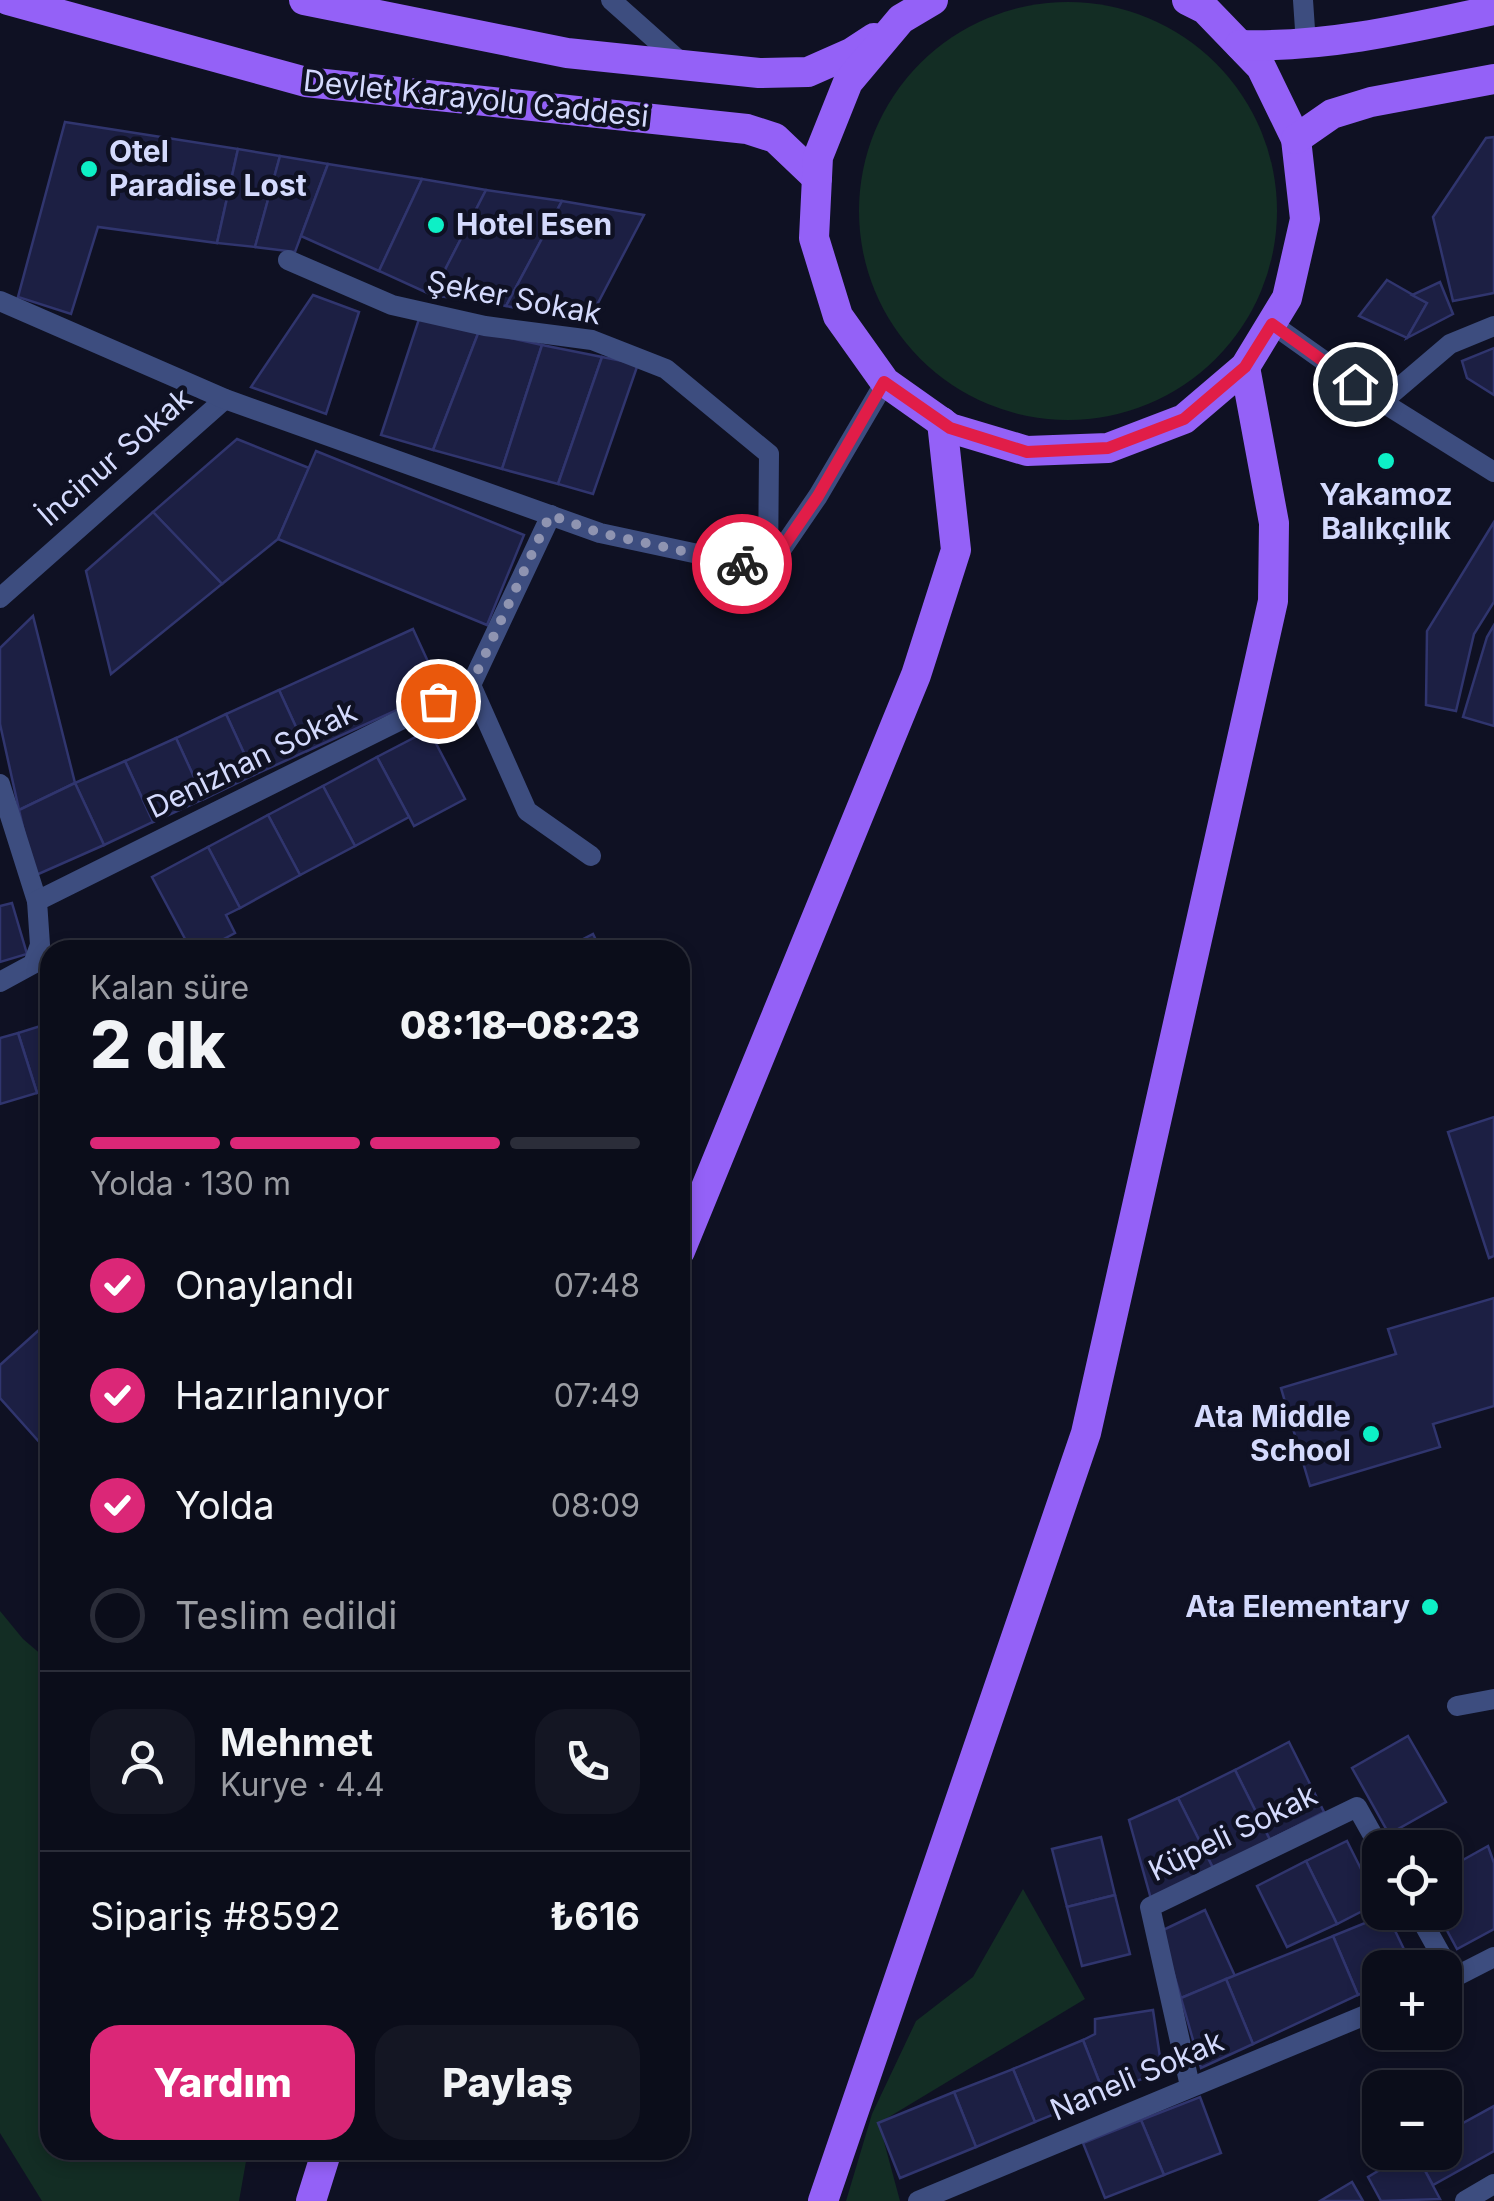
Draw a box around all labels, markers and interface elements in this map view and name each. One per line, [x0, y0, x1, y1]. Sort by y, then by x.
street label: Devlet Karayolu Caddesi [302, 62, 651, 134]
place label: Otel Paradise Lost [109, 133, 307, 203]
marker: Otel Paradise Lost [78, 158, 100, 180]
place label: Hotel Esen [456, 206, 612, 242]
marker: Hotel Esen [425, 214, 447, 236]
street label: Şeker Sokak [424, 262, 605, 332]
pin [1313, 342, 1398, 427]
icon: home [1328, 357, 1383, 412]
street label: İncinur Sokak [30, 379, 199, 533]
marker: Yakamoz Balıkçılık [1375, 450, 1397, 472]
place label: Yakamoz Balıkçılık [1319, 476, 1453, 546]
courier [692, 514, 792, 614]
icon: bike [715, 537, 770, 592]
pin [396, 659, 481, 744]
icon: bag [411, 674, 466, 729]
street label: Denizhan Sokak [141, 693, 363, 825]
text: Kalan süre [90, 968, 249, 1007]
text: 08:18–08:23 [400, 1002, 640, 1048]
text: 2 dk [90, 1005, 226, 1084]
text: Yolda · 130 m [90, 1164, 291, 1203]
icon: check [90, 1258, 145, 1313]
text: Onaylandı [175, 1262, 354, 1308]
text: 07:48 [554, 1266, 640, 1305]
icon: check [90, 1368, 145, 1423]
text: Hazırlanıyor [175, 1372, 390, 1418]
text: 07:49 [554, 1376, 640, 1415]
place label: Ata Middle School [1194, 1398, 1351, 1468]
marker: Ata Middle School [1360, 1423, 1382, 1445]
icon: check [90, 1478, 145, 1533]
text: Yolda [175, 1482, 274, 1528]
text: 08:09 [551, 1486, 640, 1525]
place label: Ata Elementary [1185, 1588, 1410, 1624]
text: Teslim edildi [175, 1592, 397, 1638]
marker: Ata Elementary [1419, 1596, 1441, 1618]
button: person [90, 1709, 195, 1814]
button: phone [535, 1709, 640, 1814]
text: Mehmet [220, 1719, 373, 1765]
text: Kurye · 4.4 [220, 1765, 385, 1804]
street label: Küpeli Sokak [1143, 1776, 1323, 1888]
map controls [1362, 1830, 1462, 2170]
button: locate [1362, 1830, 1462, 1930]
text: Sipariş #8592 [90, 1893, 341, 1939]
text: ₺616 [550, 1893, 640, 1939]
button: + [1362, 1950, 1462, 2050]
street label: Naneli Sokak [1045, 2022, 1229, 2128]
button: Yardım [90, 2025, 355, 2140]
button: Paylaş [375, 2025, 640, 2140]
button: − [1362, 2070, 1462, 2170]

